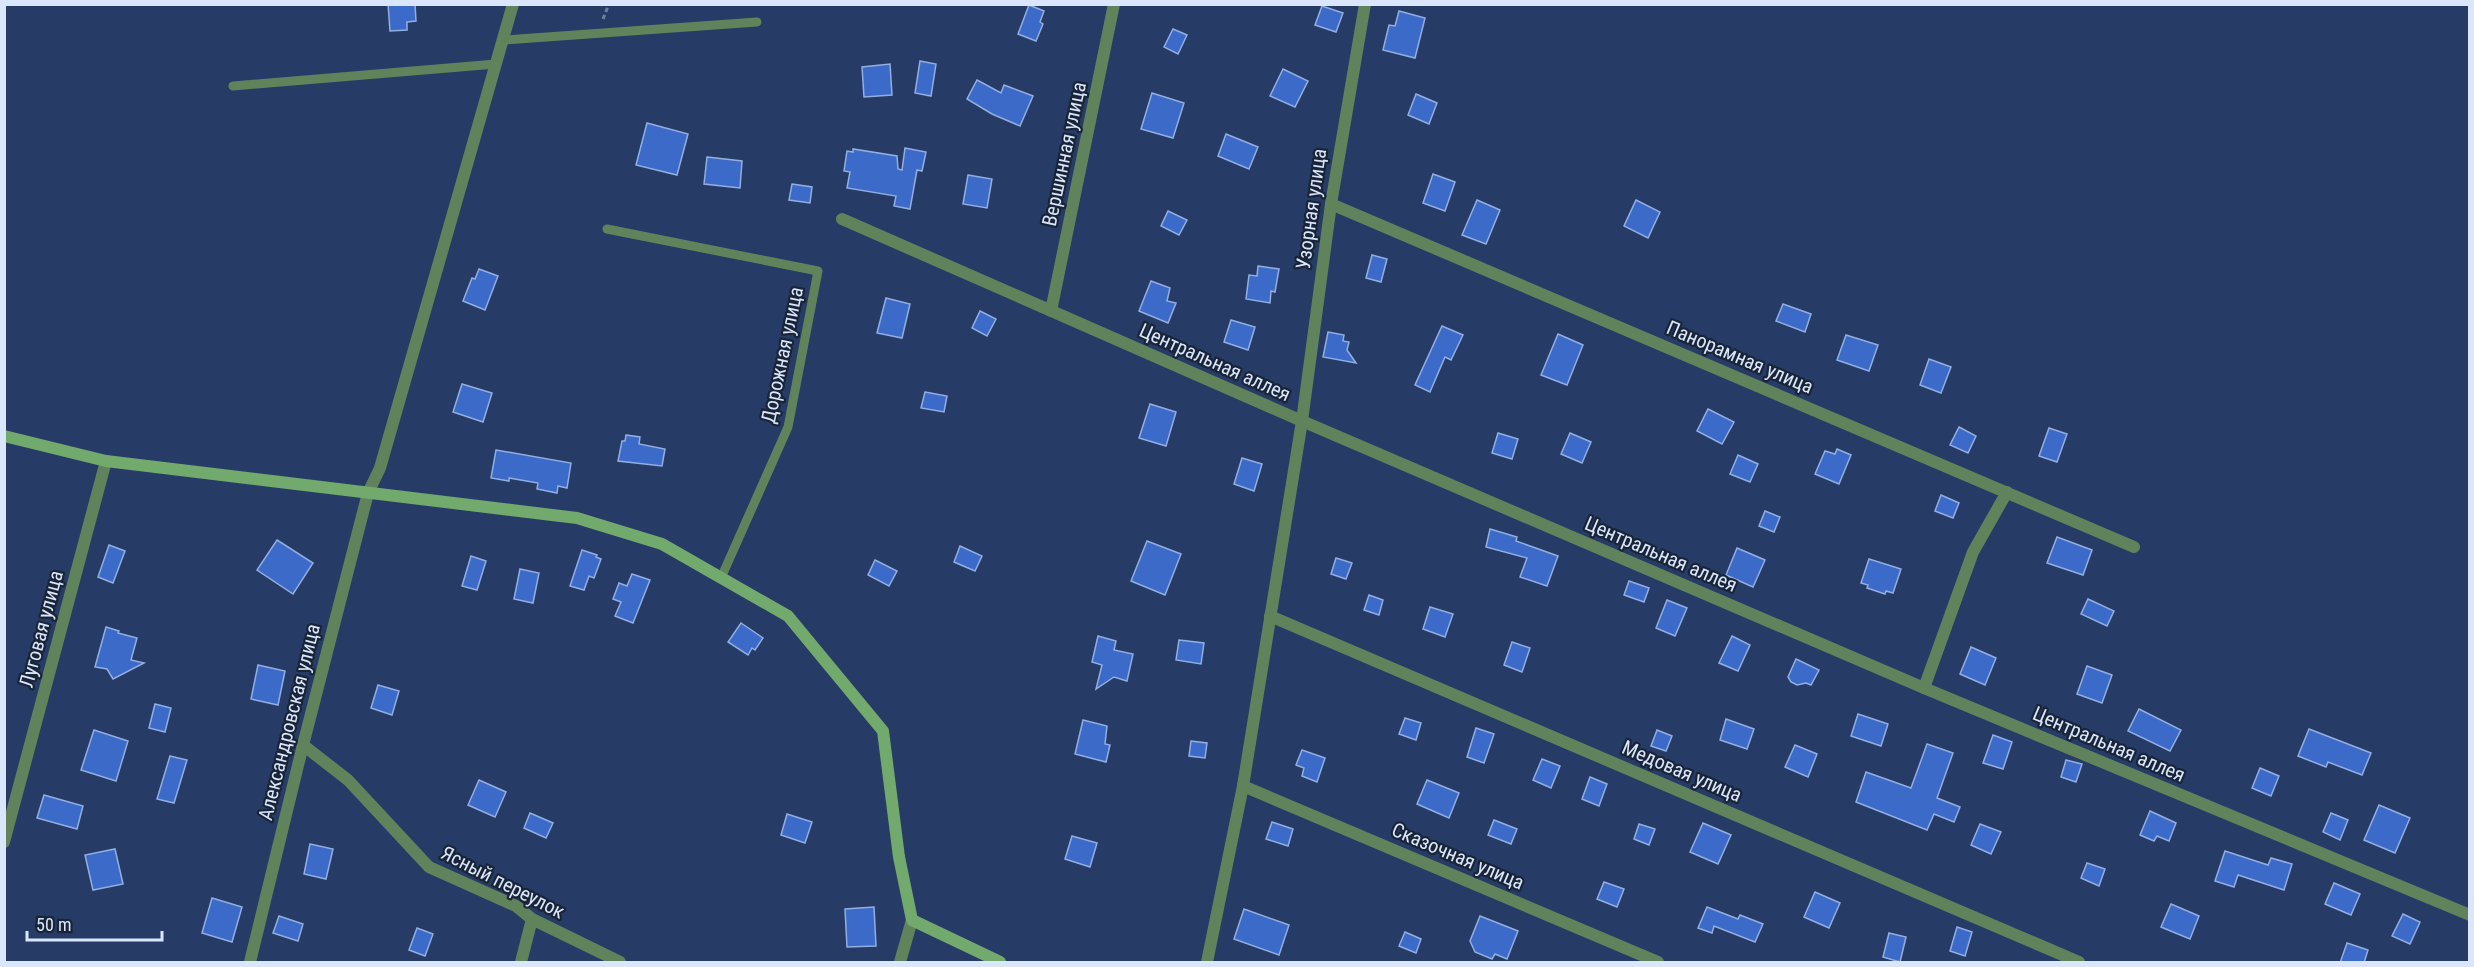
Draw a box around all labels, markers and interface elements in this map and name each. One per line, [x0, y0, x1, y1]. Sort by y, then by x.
street label: Вершинная улица [1037, 80, 1091, 228]
street label: Узорная улица [1291, 147, 1331, 271]
street label: Дорожная улица [756, 285, 808, 425]
street label: Панорамная улица [1663, 315, 1817, 399]
street label: Центральная аллея [1136, 318, 1294, 406]
street label: Центральная аллея [1581, 511, 1741, 597]
street label: Луговая улица [14, 568, 68, 690]
street label: Александровская улица [253, 621, 325, 823]
street label: Центральная аллея [2029, 701, 2189, 787]
street label: Медовая улица [1619, 735, 1745, 807]
street label: Сказочная улица [1388, 817, 1528, 895]
street label: Ясный переулок [437, 841, 569, 924]
scale bar [27, 904, 162, 942]
text: 50 m [36, 914, 71, 935]

